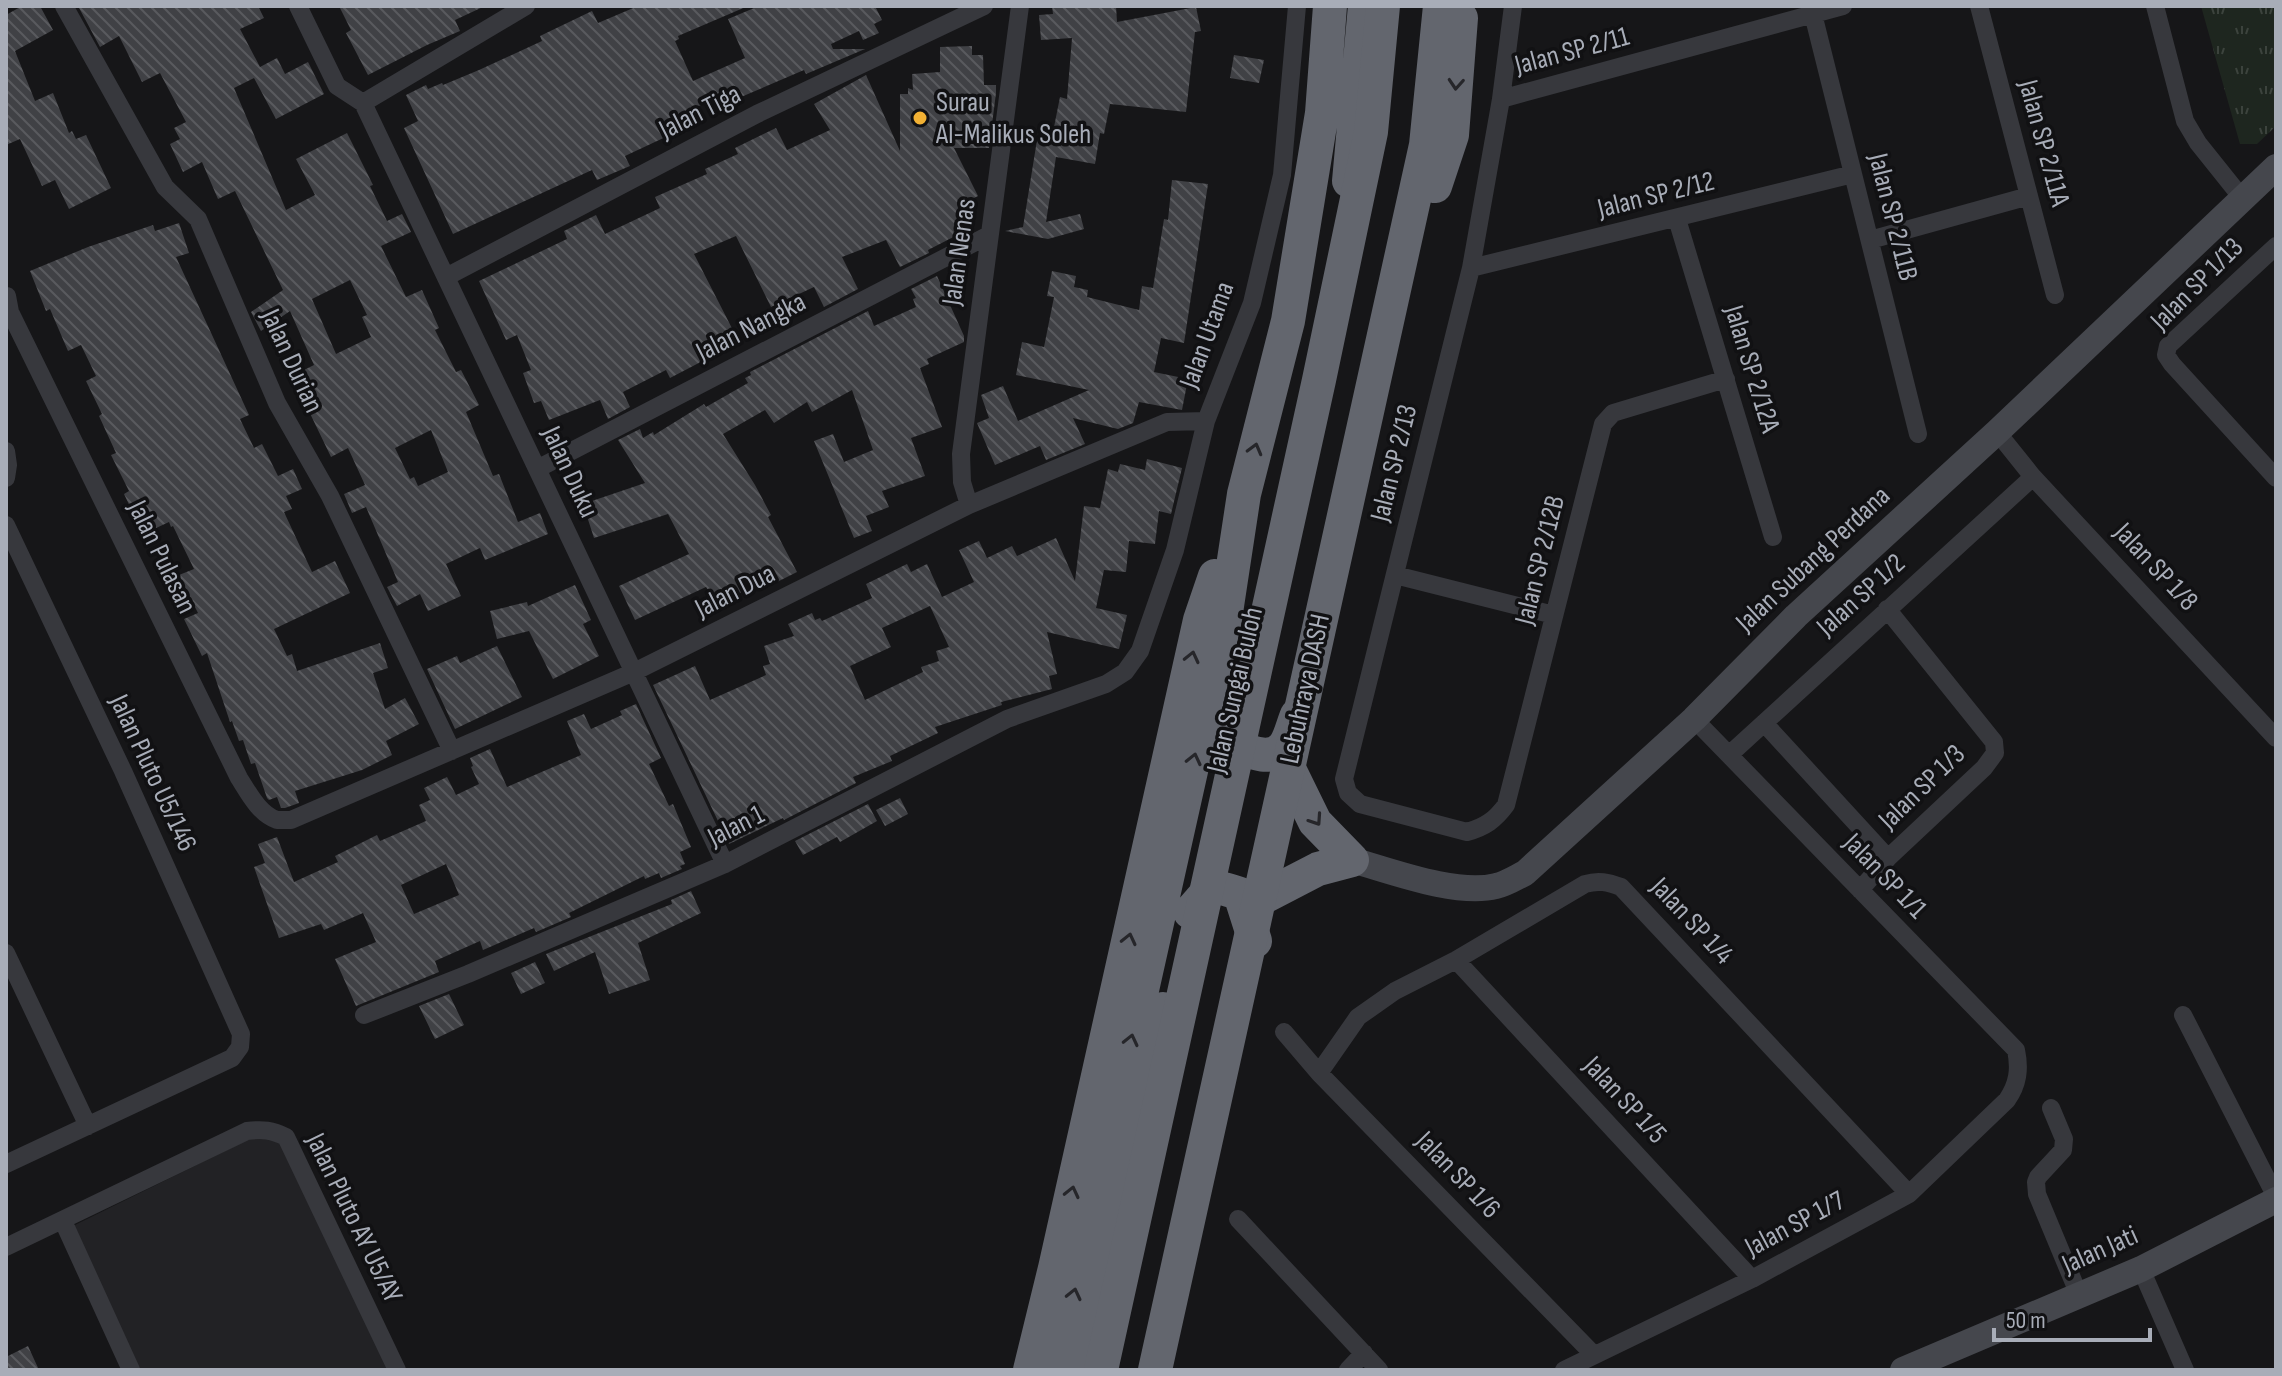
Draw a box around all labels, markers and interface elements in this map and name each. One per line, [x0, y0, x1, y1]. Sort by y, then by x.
street label: Jalan SP 2/11 [1510, 20, 1633, 82]
street label: Jalan SP 2/11A [2011, 75, 2077, 211]
street label: Jalan Tiga [653, 78, 746, 147]
one-way arrow [1448, 78, 1465, 91]
place label: Surau Al-Malikus Soleh [935, 86, 1091, 151]
marker: Surau Al-Malikus Soleh [911, 109, 929, 127]
street label: Jalan SP 2/11B [1861, 149, 1925, 284]
street label: Jalan SP 2/12 [1593, 165, 1718, 226]
street label: Jalan Nenas [935, 197, 983, 308]
street label: Jalan SP 1/13 [2143, 231, 2250, 338]
street label: Jalan Utama [1172, 277, 1241, 394]
street label: Jalan Nangka [690, 285, 811, 369]
street label: Jalan SP 2/12A [1717, 301, 1787, 437]
street label: Jalan Durian [253, 303, 330, 418]
street label: Jalan SP 2/13 [1363, 401, 1424, 526]
street label: Jalan Duku [534, 420, 605, 523]
one-way arrow [1246, 443, 1263, 457]
street label: Jalan Subang Perdana [1728, 479, 1897, 639]
street label: Jalan SP 2/12B [1508, 492, 1572, 629]
street label: Jalan Pulasan [120, 494, 203, 619]
street label: Jalan SP 1/8 [2106, 516, 2205, 618]
street label: Jalan SP 1/2 [1809, 547, 1912, 644]
street label: Jalan Dua [689, 557, 780, 625]
street label: Jalan Sungai Buloh [1200, 604, 1270, 777]
street label: Lebuhraya DASH [1273, 611, 1337, 767]
one-way arrow [1183, 651, 1200, 665]
street label: Jalan Pluto U5/146 [102, 689, 204, 857]
street label: Jalan SP 1/3 [1871, 738, 1972, 837]
one-way arrow [1184, 753, 1201, 766]
street label: Jalan 1 [701, 798, 770, 854]
one-way arrow [1306, 811, 1321, 826]
street label: Jalan SP 1/1 [1836, 826, 1934, 926]
street label: Jalan SP 1/4 [1643, 870, 1741, 971]
one-way arrow [1120, 932, 1137, 946]
one-way arrow [1122, 1034, 1139, 1047]
street label: Jalan SP 1/5 [1576, 1049, 1674, 1150]
street label: Jalan SP 1/6 [1408, 1124, 1507, 1225]
street label: Jalan Pluto AY U5/AY [298, 1127, 409, 1308]
street label: Jalan SP 1/7 [1739, 1184, 1850, 1264]
one-way arrow [1063, 1186, 1080, 1200]
street label: Jalan Jati [2056, 1219, 2143, 1282]
one-way arrow [1065, 1288, 1082, 1301]
scale bar [1994, 1292, 2150, 1342]
text: 50 m [2006, 1306, 2046, 1335]

